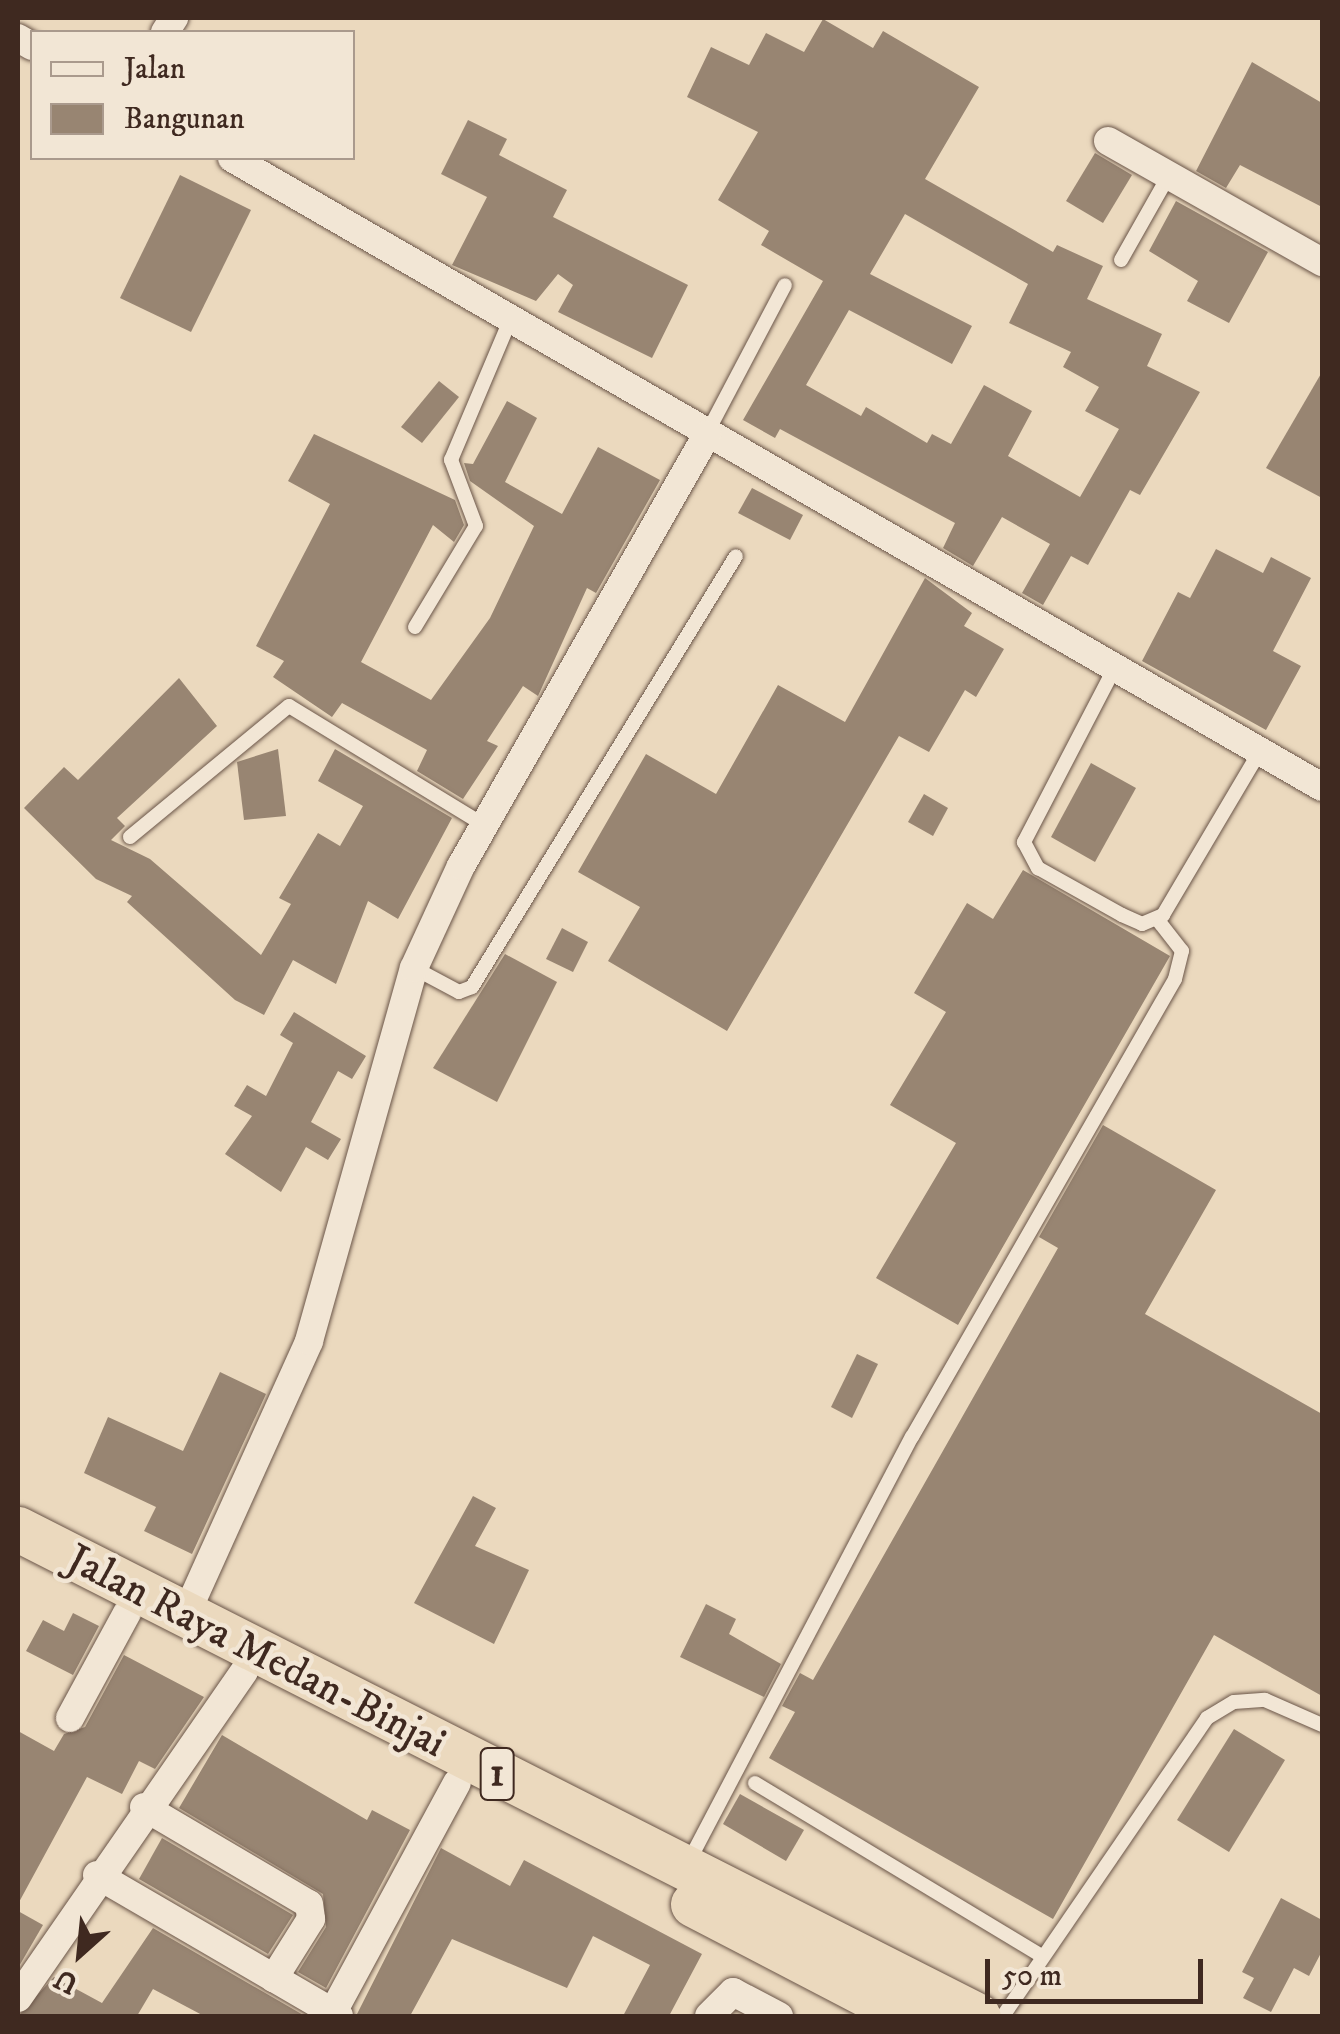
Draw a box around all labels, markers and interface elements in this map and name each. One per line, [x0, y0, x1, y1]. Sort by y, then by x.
legend [30, 30, 355, 160]
text: Jalan [124, 51, 186, 88]
text: Bangunan [124, 101, 245, 138]
street label: Jalan Raya Medan-Binjai [58, 1535, 454, 1769]
road number: 1 [480, 1739, 514, 1809]
north arrow [30, 1904, 130, 2004]
scale bar [990, 1939, 1208, 2001]
text: 50 m [1002, 1958, 1062, 1995]
text: U [49, 1961, 84, 2002]

